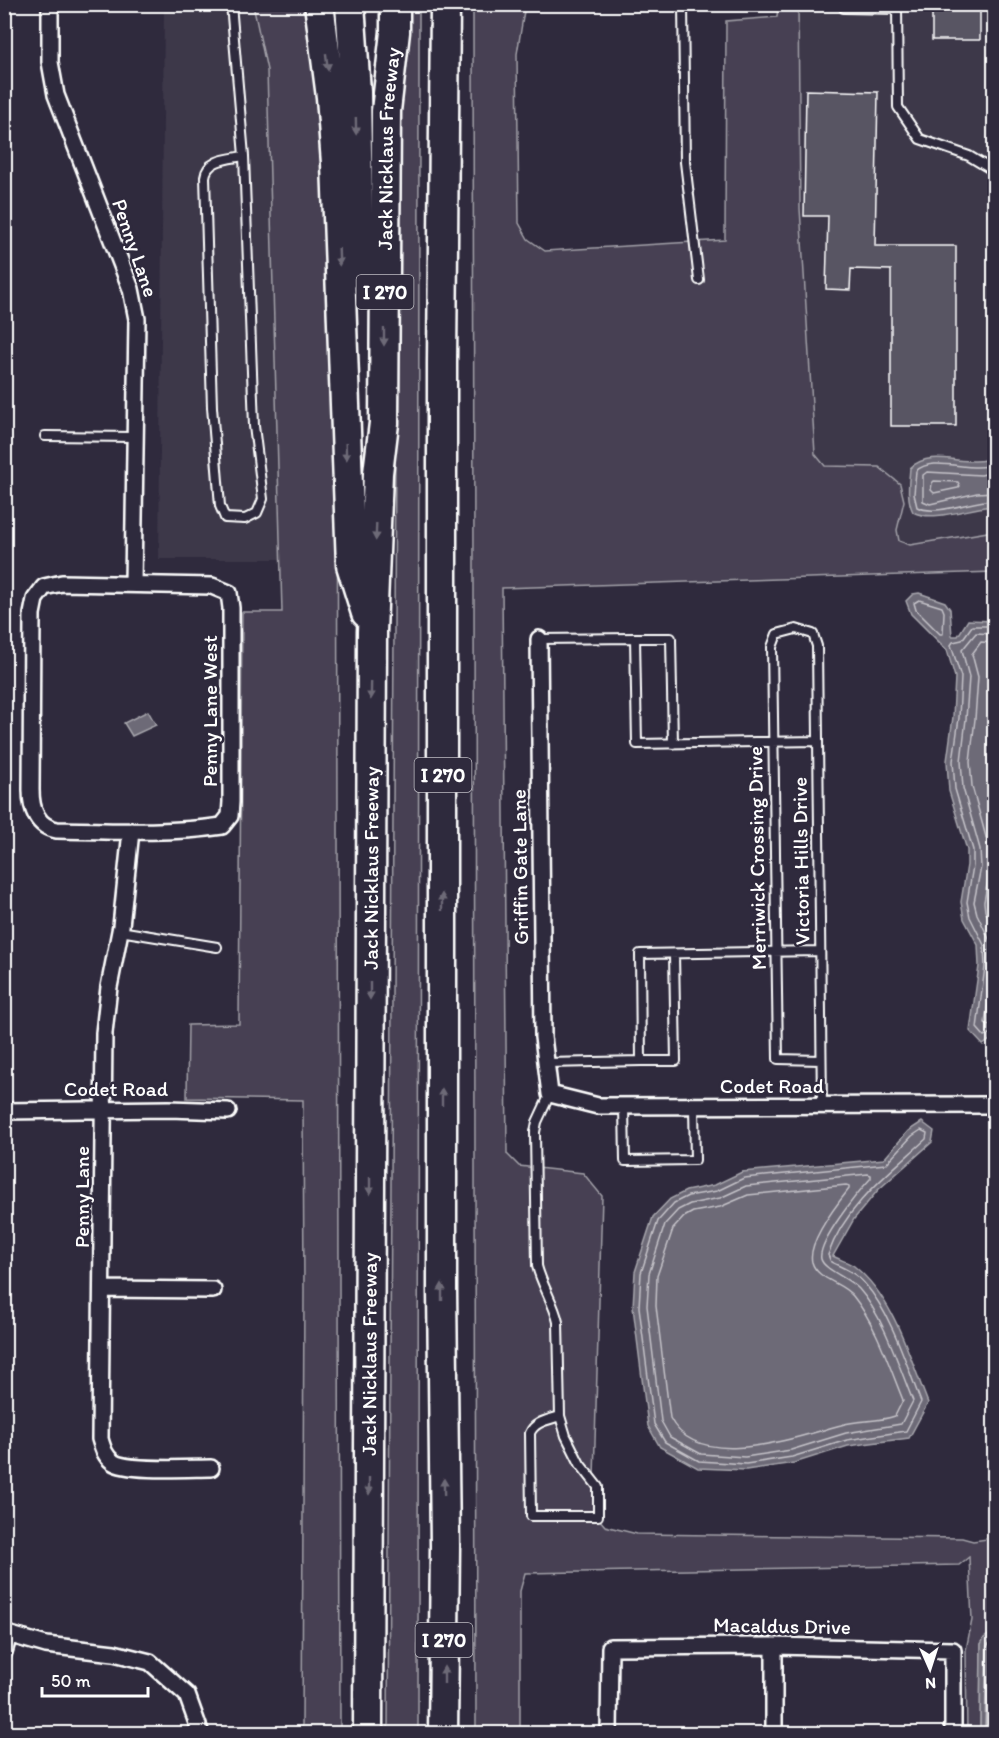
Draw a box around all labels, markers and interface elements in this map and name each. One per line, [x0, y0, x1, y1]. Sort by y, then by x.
street label: Jack Nicklaus Freeway [372, 46, 405, 250]
one-way arrow [322, 53, 331, 72]
one-way arrow [351, 116, 361, 135]
street label: Penny Lane [107, 196, 164, 300]
one-way arrow [334, 247, 344, 266]
road number: I 270 [356, 275, 414, 309]
one-way arrow [379, 328, 389, 347]
one-way arrow [341, 442, 351, 461]
one-way arrow [371, 522, 380, 541]
street label: Penny Lane West [197, 635, 222, 787]
one-way arrow [366, 681, 376, 700]
street label: Merriwick Crossing Drive [742, 746, 771, 970]
road number: I 270 [414, 758, 472, 792]
street label: Jack Nicklaus Freeway [358, 766, 384, 970]
street label: Victoria Hills Drive [787, 777, 814, 945]
street label: Griffin Gate Lane [506, 789, 533, 945]
one-way arrow [437, 893, 447, 912]
one-way arrow [365, 981, 375, 1000]
street label: Codet Road [720, 1073, 825, 1098]
street label: Codet Road [64, 1076, 169, 1101]
one-way arrow [437, 1088, 447, 1107]
street label: Penny Lane [69, 1146, 94, 1248]
one-way arrow [365, 1176, 375, 1195]
street label: Jack Nicklaus Freeway [356, 1252, 382, 1456]
one-way arrow [437, 1283, 447, 1302]
one-way arrow [364, 1476, 374, 1495]
one-way arrow [439, 1478, 449, 1497]
street label: Macaldus Drive [713, 1612, 851, 1639]
road number: I 270 [416, 1623, 472, 1657]
north arrow [900, 1639, 960, 1699]
scale bar [42, 1660, 148, 1698]
one-way arrow [439, 1666, 448, 1685]
text: 50 m [51, 1670, 91, 1692]
text: N [925, 1674, 937, 1693]

